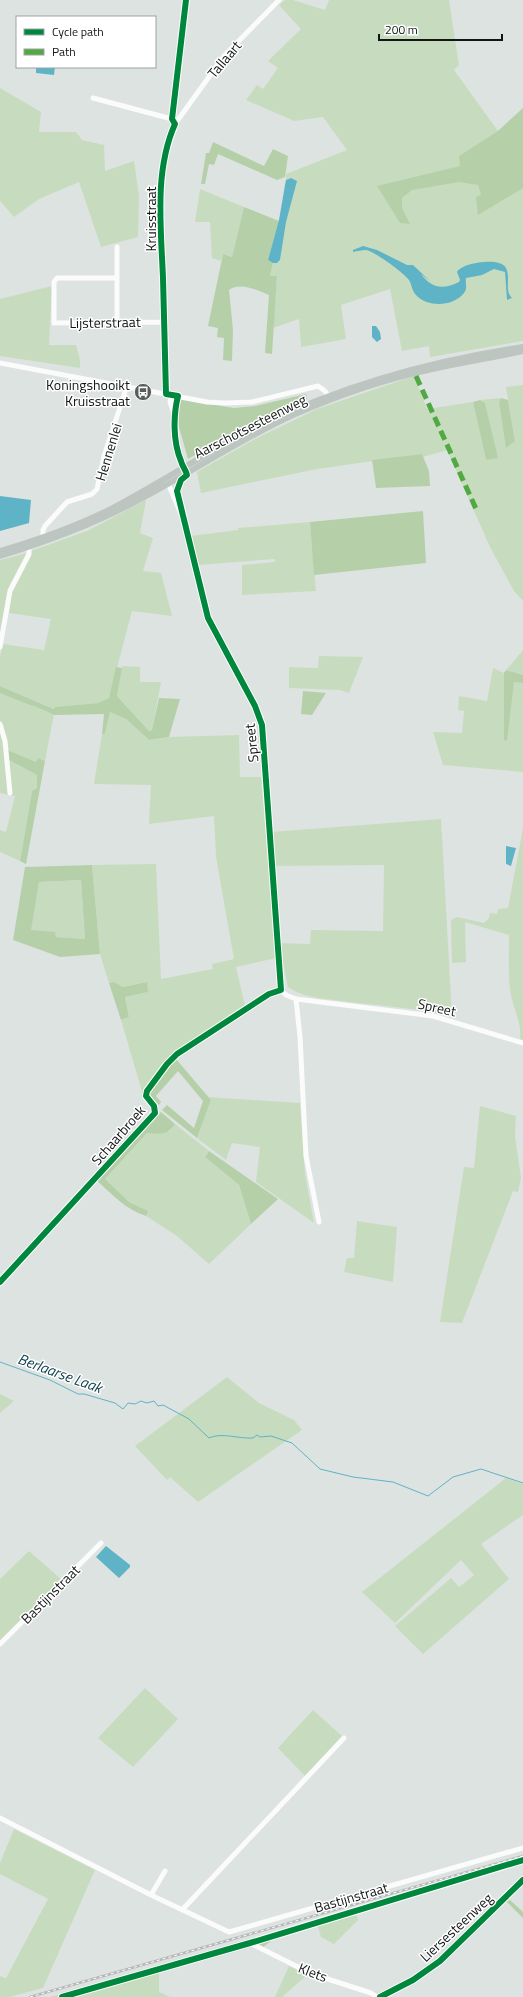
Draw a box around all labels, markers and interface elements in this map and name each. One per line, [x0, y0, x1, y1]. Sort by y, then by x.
legend [16, 16, 156, 68]
scale bar [379, 16, 502, 42]
text: 200 m [385, 20, 418, 39]
text: Cycle path [52, 22, 104, 41]
street label: Tallaart [202, 36, 246, 82]
text: Path [52, 42, 76, 61]
street label: Kruisstraat [140, 186, 161, 252]
street label: Lijsterstraat [69, 311, 141, 333]
place label: Koningshooikt Kruisstraat [46, 374, 130, 411]
bus stop icon: Koningshooikt Kruisstraat [133, 382, 153, 402]
street label: Aarschotsesteenweg [190, 388, 310, 464]
street label: Hennenlei [89, 421, 127, 483]
street label: Spreet [239, 723, 263, 763]
street label: Spreet [416, 993, 458, 1021]
street label: Schaarbroek [86, 1100, 150, 1170]
water label: Berlaarse Laak [15, 1347, 107, 1400]
street label: Bastijnstraat [16, 1560, 84, 1628]
street label: Bastijnstraat [312, 1876, 390, 1918]
street label: Liersesteenweg [415, 1888, 497, 1966]
street label: Klets [295, 1957, 331, 1987]

